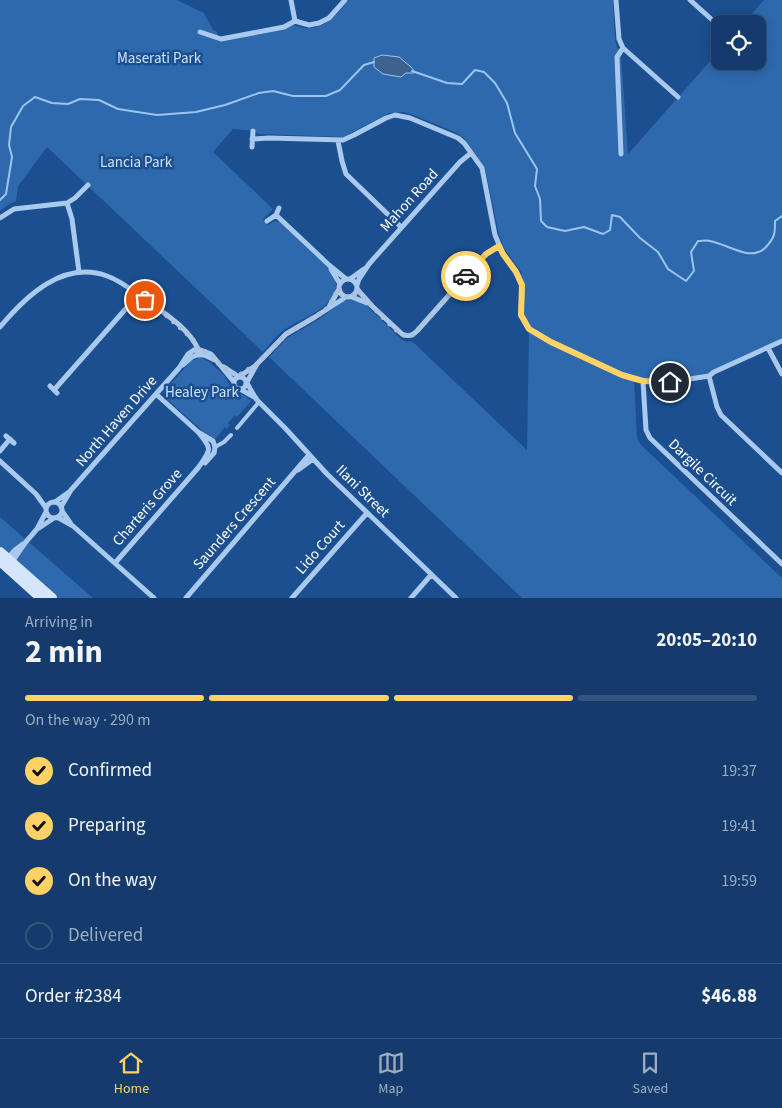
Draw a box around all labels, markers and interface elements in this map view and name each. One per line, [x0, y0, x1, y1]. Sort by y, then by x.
map controls [711, 15, 766, 70]
button: locate [711, 15, 766, 70]
park label: Maserati Park [117, 48, 202, 69]
park label: Lancia Park [100, 152, 173, 173]
street label: Mahon Road [375, 164, 443, 236]
courier [441, 251, 491, 301]
icon: car [452, 262, 480, 290]
pin [124, 279, 166, 321]
icon: bag [131, 286, 159, 314]
pin [649, 361, 691, 403]
icon: home [656, 368, 684, 396]
street label: North Haven Drive [71, 371, 162, 472]
park label: Healey Park [165, 382, 240, 403]
street label: Dargile Circuit [664, 434, 742, 511]
street label: Ilani Street [331, 460, 394, 522]
street label: Charteris Grove [108, 464, 187, 551]
street label: Saunders Crescent [188, 472, 281, 574]
street label: Lido Court [291, 516, 350, 579]
text: Arriving in [25, 611, 93, 633]
text: 20:05–20:10 [656, 627, 757, 654]
text: 2 min [25, 629, 103, 675]
text: On the way · 290 m [25, 709, 150, 731]
icon: check [25, 757, 53, 785]
text: Confirmed [68, 757, 152, 784]
text: 19:37 [721, 760, 757, 782]
icon: check [25, 812, 53, 840]
text: Preparing [68, 812, 146, 839]
text: 19:41 [721, 815, 757, 837]
icon: check [25, 867, 53, 895]
text: On the way [68, 867, 157, 894]
text: 19:59 [721, 870, 757, 892]
text: Delivered [68, 922, 143, 949]
text: Order #2384 [25, 983, 122, 1010]
text: $46.88 [701, 983, 757, 1010]
tab: Home [114, 1049, 149, 1099]
tab: Map [377, 1049, 405, 1099]
tab: Saved [632, 1049, 668, 1099]

